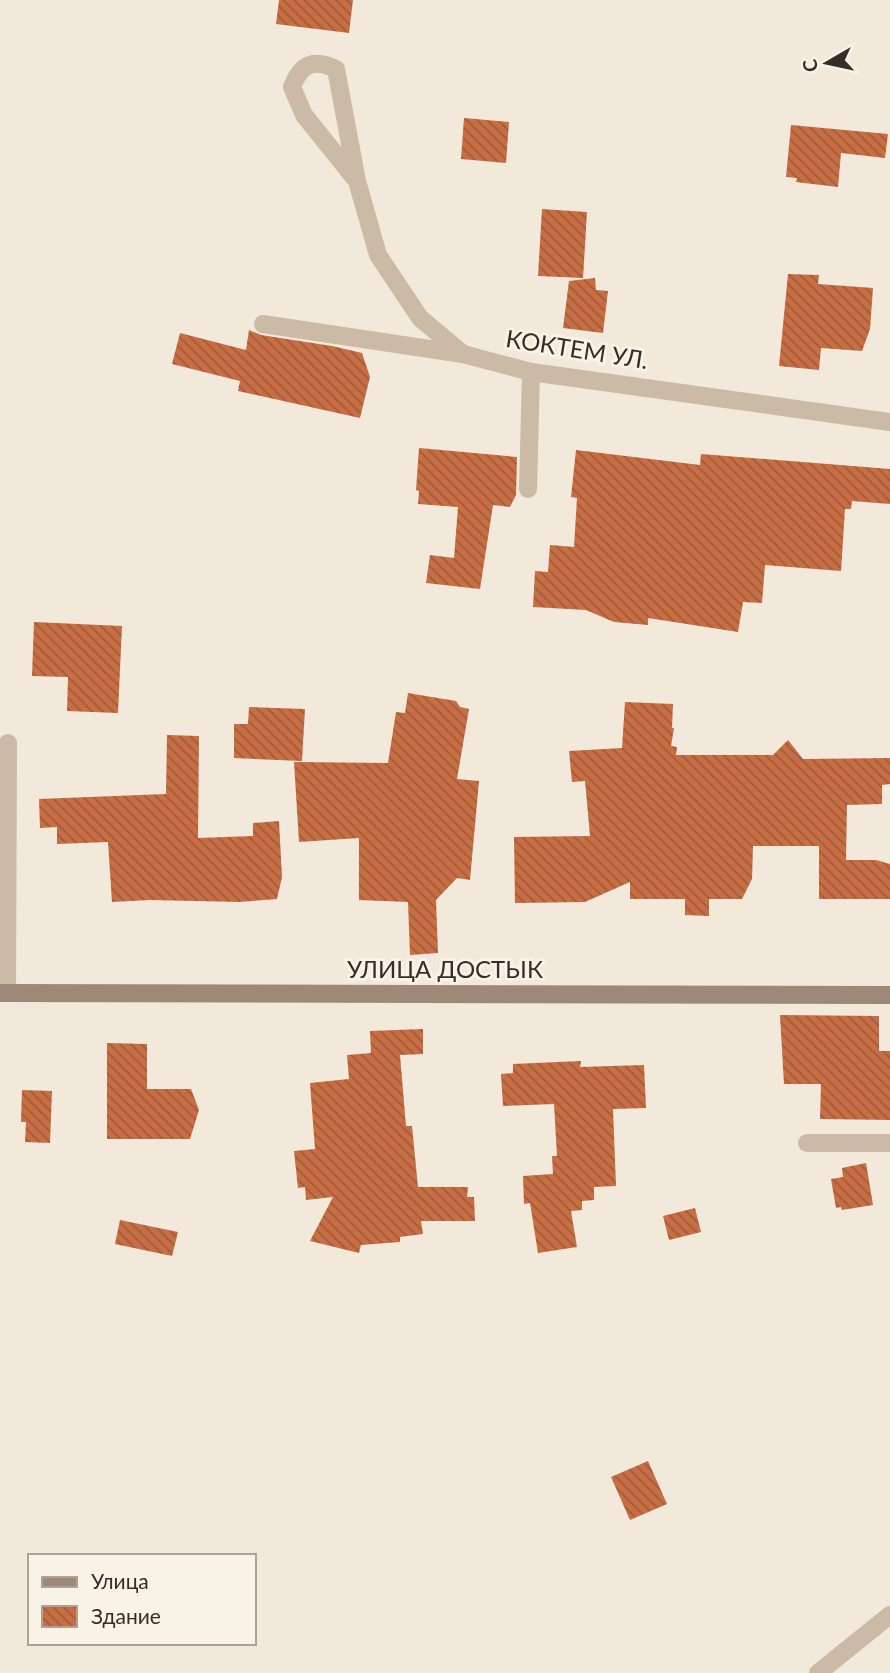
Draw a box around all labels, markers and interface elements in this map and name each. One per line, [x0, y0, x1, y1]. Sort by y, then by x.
north arrow [792, 28, 862, 98]
text: С [797, 57, 822, 74]
street label: КОКТЕМ УЛ. [504, 323, 650, 374]
street label: УЛИЦА ДОСТЫК [347, 954, 543, 983]
legend [28, 1554, 256, 1645]
text: Улица [91, 1568, 149, 1593]
text: Здание [91, 1603, 161, 1628]

